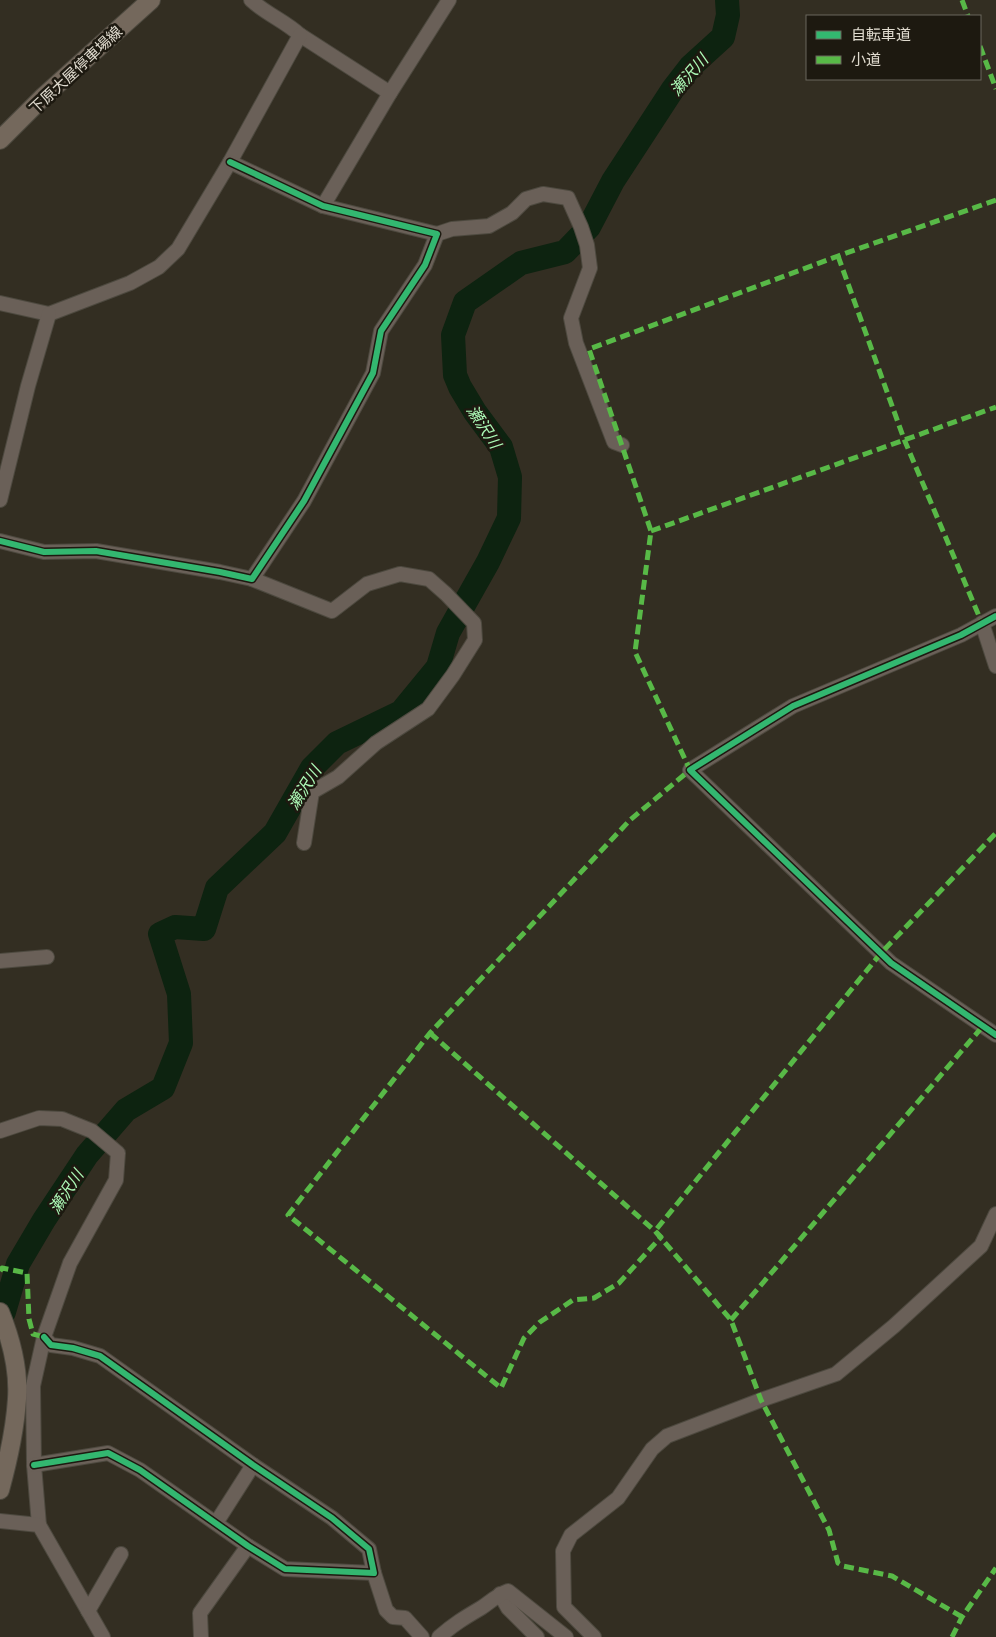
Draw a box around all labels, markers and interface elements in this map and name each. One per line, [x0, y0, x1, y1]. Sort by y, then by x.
legend [806, 15, 981, 80]
street label: 下原大屋停車場線 [24, 20, 126, 118]
text: 自転車道 [851, 23, 911, 44]
water label: 瀬沢川 [663, 47, 714, 100]
text: 小道 [851, 48, 881, 69]
water label: 瀬沢川 [462, 399, 509, 454]
water label: 瀬沢川 [280, 759, 327, 814]
water label: 瀬沢川 [42, 1163, 89, 1218]

